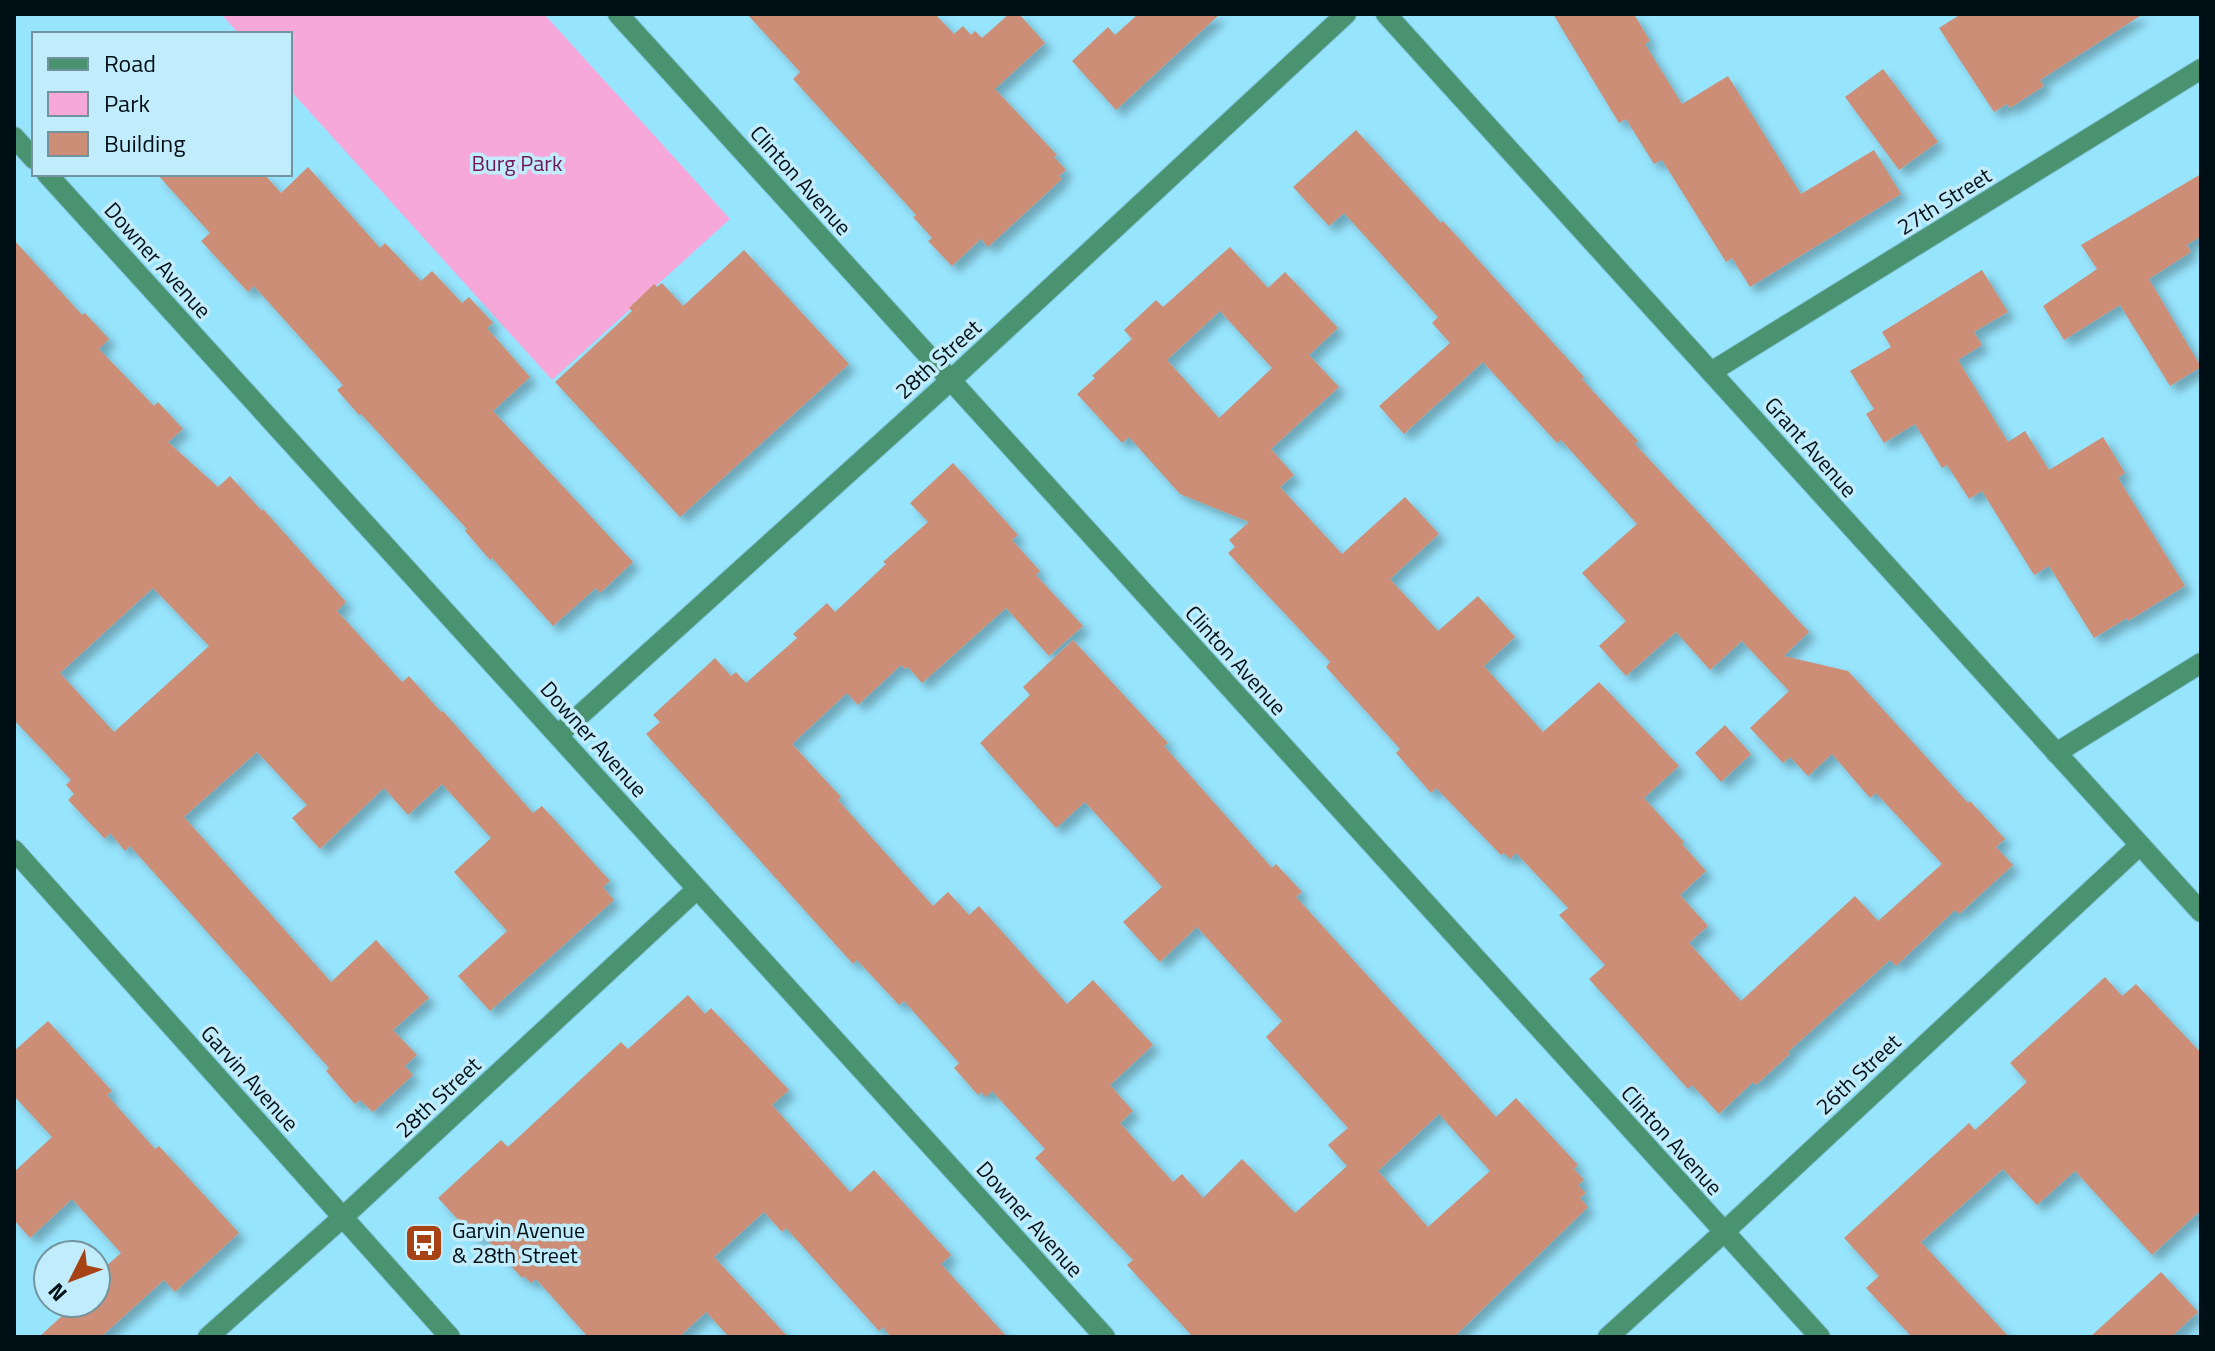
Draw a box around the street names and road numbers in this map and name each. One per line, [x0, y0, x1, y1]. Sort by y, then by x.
street label: Clinton Avenue [742, 117, 860, 243]
street label: 27th Street [1890, 158, 1998, 243]
street label: Downer Avenue [96, 194, 220, 326]
street label: 28th Street [887, 311, 989, 407]
street label: Grant Avenue [1756, 389, 1866, 505]
street label: Clinton Avenue [1177, 597, 1295, 723]
street label: Downer Avenue [532, 673, 656, 805]
street label: Garvin Avenue [193, 1017, 307, 1139]
street label: 26th Street [1808, 1025, 1908, 1122]
street label: 28th Street [388, 1048, 488, 1145]
street label: Clinton Avenue [1613, 1077, 1731, 1203]
street label: Downer Avenue [968, 1153, 1092, 1285]

